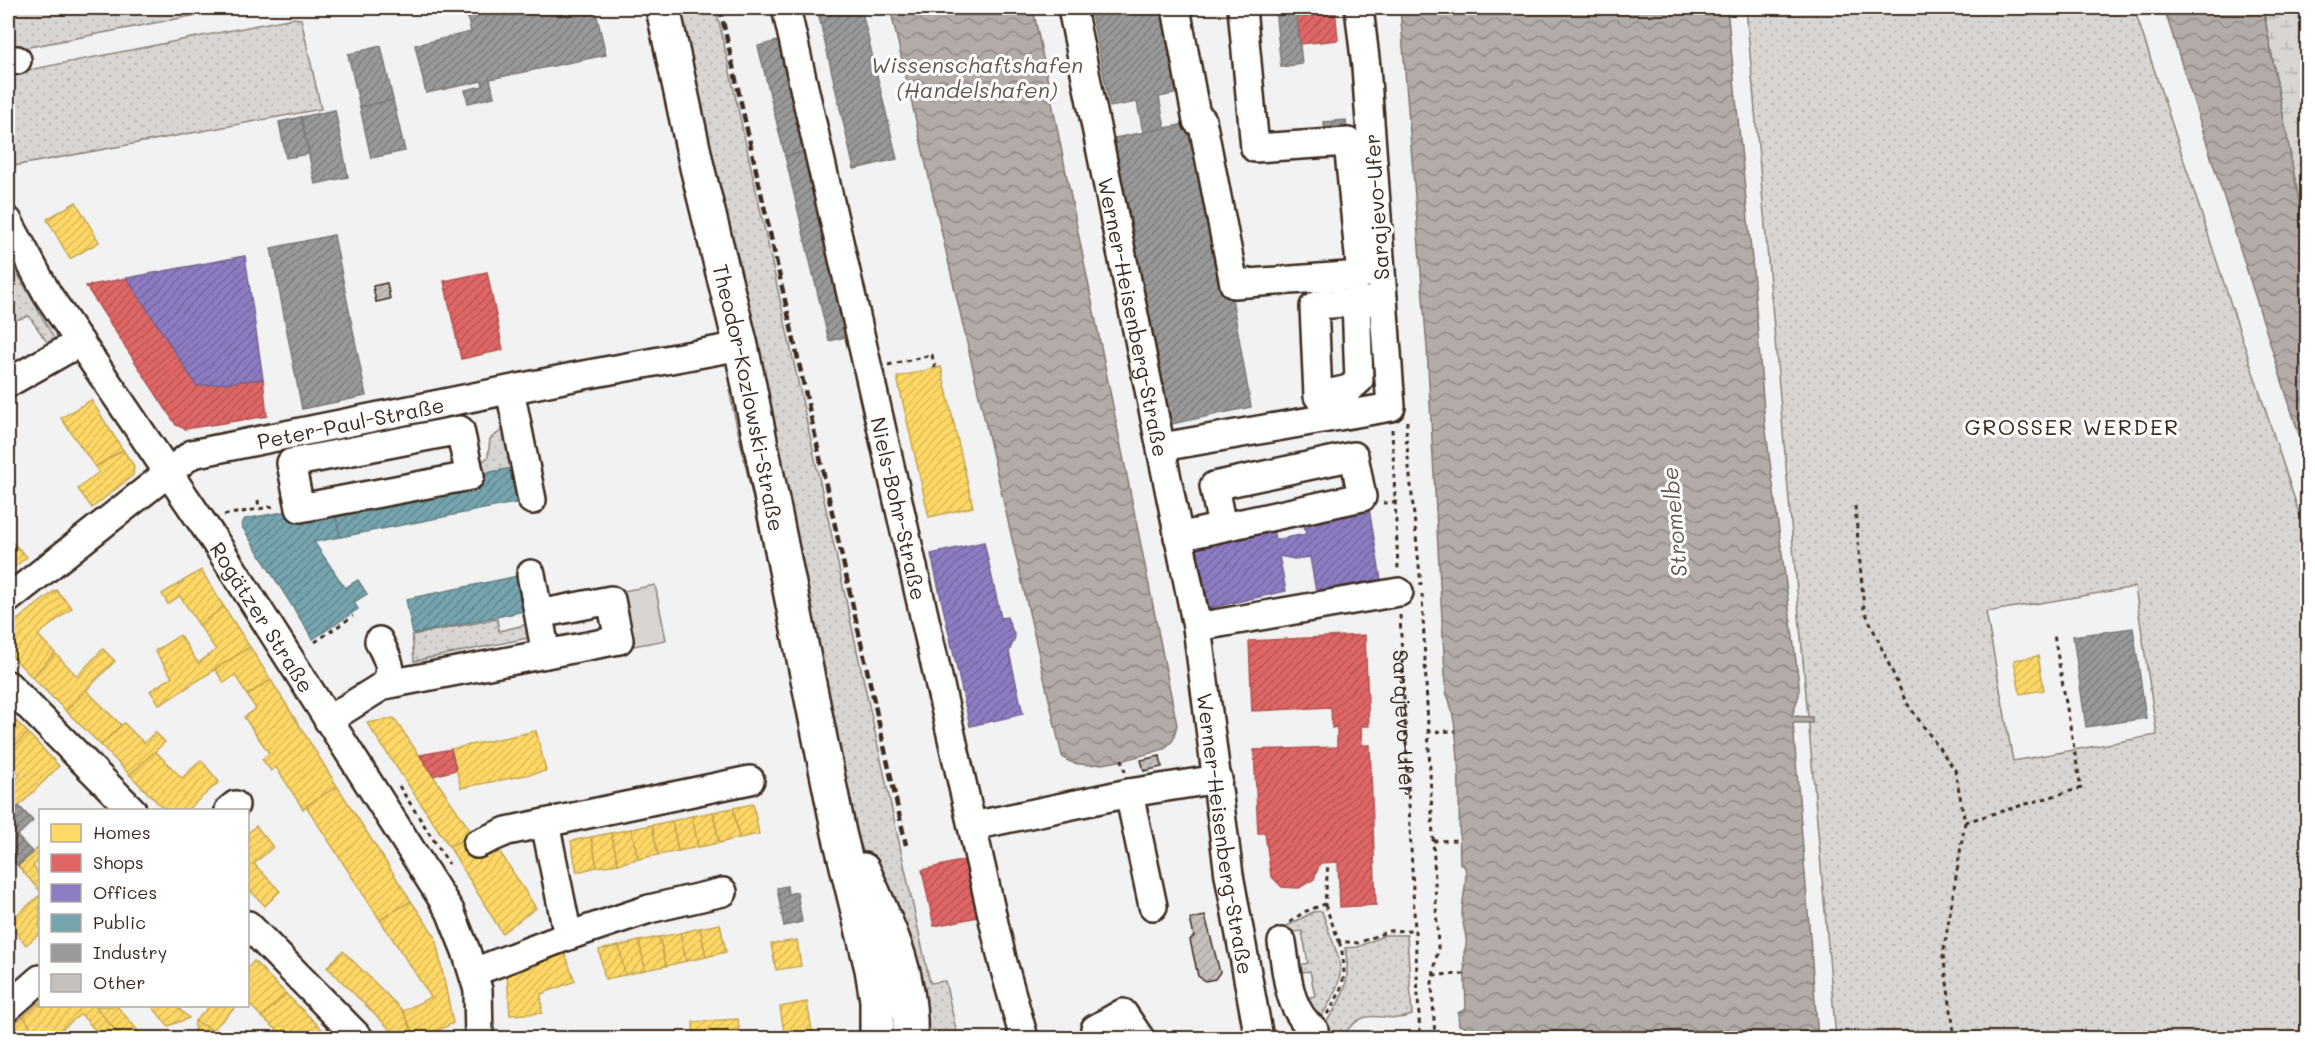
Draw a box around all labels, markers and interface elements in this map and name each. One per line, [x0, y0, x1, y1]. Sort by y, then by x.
water label: Wissenschaftshafen (Handelshafen) [871, 50, 1083, 104]
street label: Sarajevo-Ufer [1357, 133, 1395, 281]
street label: Werner-Heisenberg-Straße [1093, 175, 1176, 459]
street label: Theodor-Kozlowski-Straße [708, 261, 791, 533]
street label: Peter-Paul-Straße [255, 390, 446, 454]
district label: GROSSER WERDER [1964, 412, 2180, 441]
street label: Niels-Bohr-Straße [866, 414, 934, 602]
water label: Stromelbe [1655, 466, 1693, 578]
street label: Rogätzer Straße [205, 536, 321, 697]
street label: Sarajevo-Ufer [1388, 649, 1422, 797]
street label: Werner-Heisenberg-Straße [1192, 691, 1260, 976]
legend [39, 809, 249, 1007]
text: Homes [93, 820, 151, 844]
text: Shops [93, 850, 144, 874]
text: Offices [93, 880, 157, 904]
text: Public [93, 910, 146, 934]
text: Industry [93, 940, 167, 964]
text: Other [93, 970, 146, 994]

